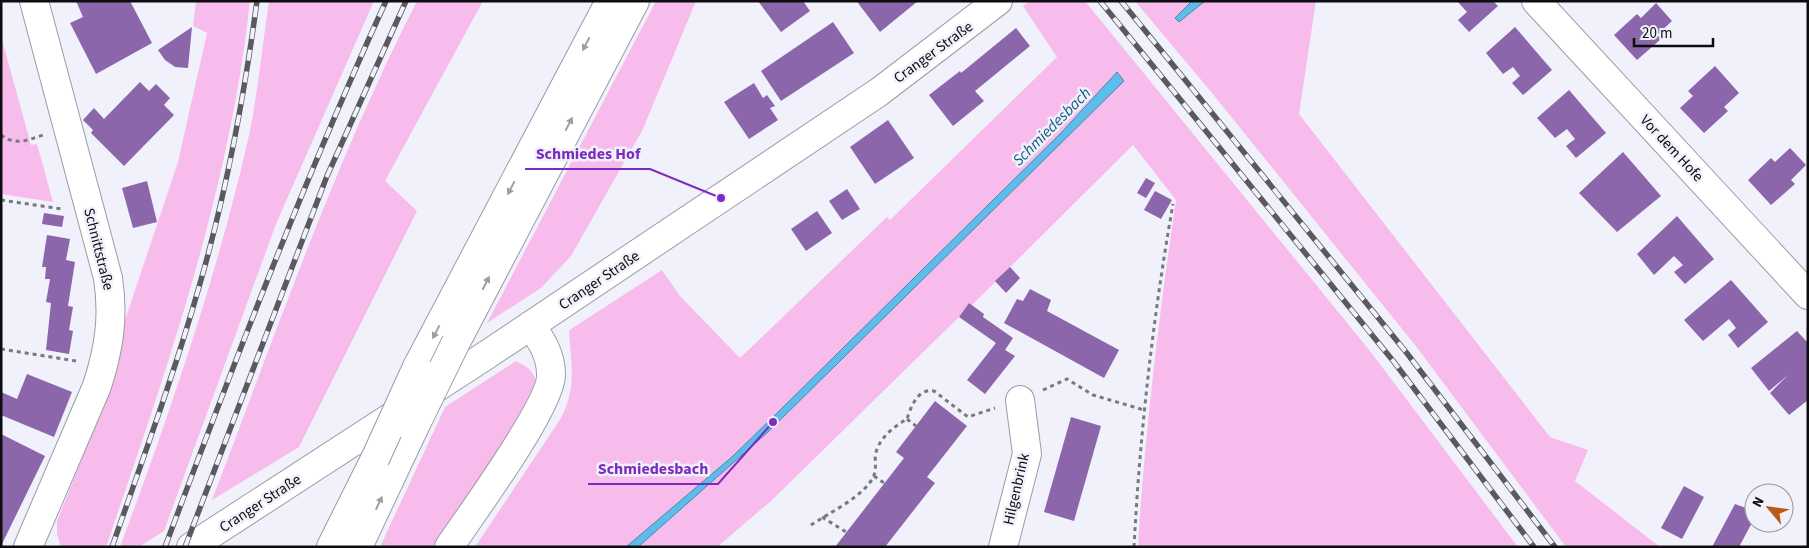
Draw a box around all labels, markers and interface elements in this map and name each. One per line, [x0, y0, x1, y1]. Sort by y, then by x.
scale bar [1634, 15, 1713, 47]
street label: Cranger Straße [889, 16, 977, 88]
text: 20 m [1642, 23, 1672, 44]
one-way arrow [582, 37, 590, 51]
water label: Schmiedesbach [1008, 83, 1096, 171]
street label: Vor dem Hofe [1635, 110, 1708, 186]
one-way arrow [565, 116, 573, 131]
callout: Schmiedes Hof [525, 138, 650, 169]
text: Schmiedes Hof [536, 143, 641, 165]
one-way arrow [507, 181, 515, 195]
street label: Schnittstraße [78, 206, 119, 292]
street label: Cranger Straße [555, 246, 644, 315]
one-way arrow [482, 276, 490, 291]
one-way arrow [432, 325, 440, 339]
street label: Hilgenbrink [998, 451, 1035, 527]
callout: Schmiedesbach [588, 453, 718, 484]
text: Schmiedesbach [598, 458, 708, 480]
street label: Cranger Straße [215, 469, 305, 538]
north arrow [1744, 483, 1794, 533]
text: N [1748, 493, 1770, 511]
one-way arrow [375, 496, 383, 510]

